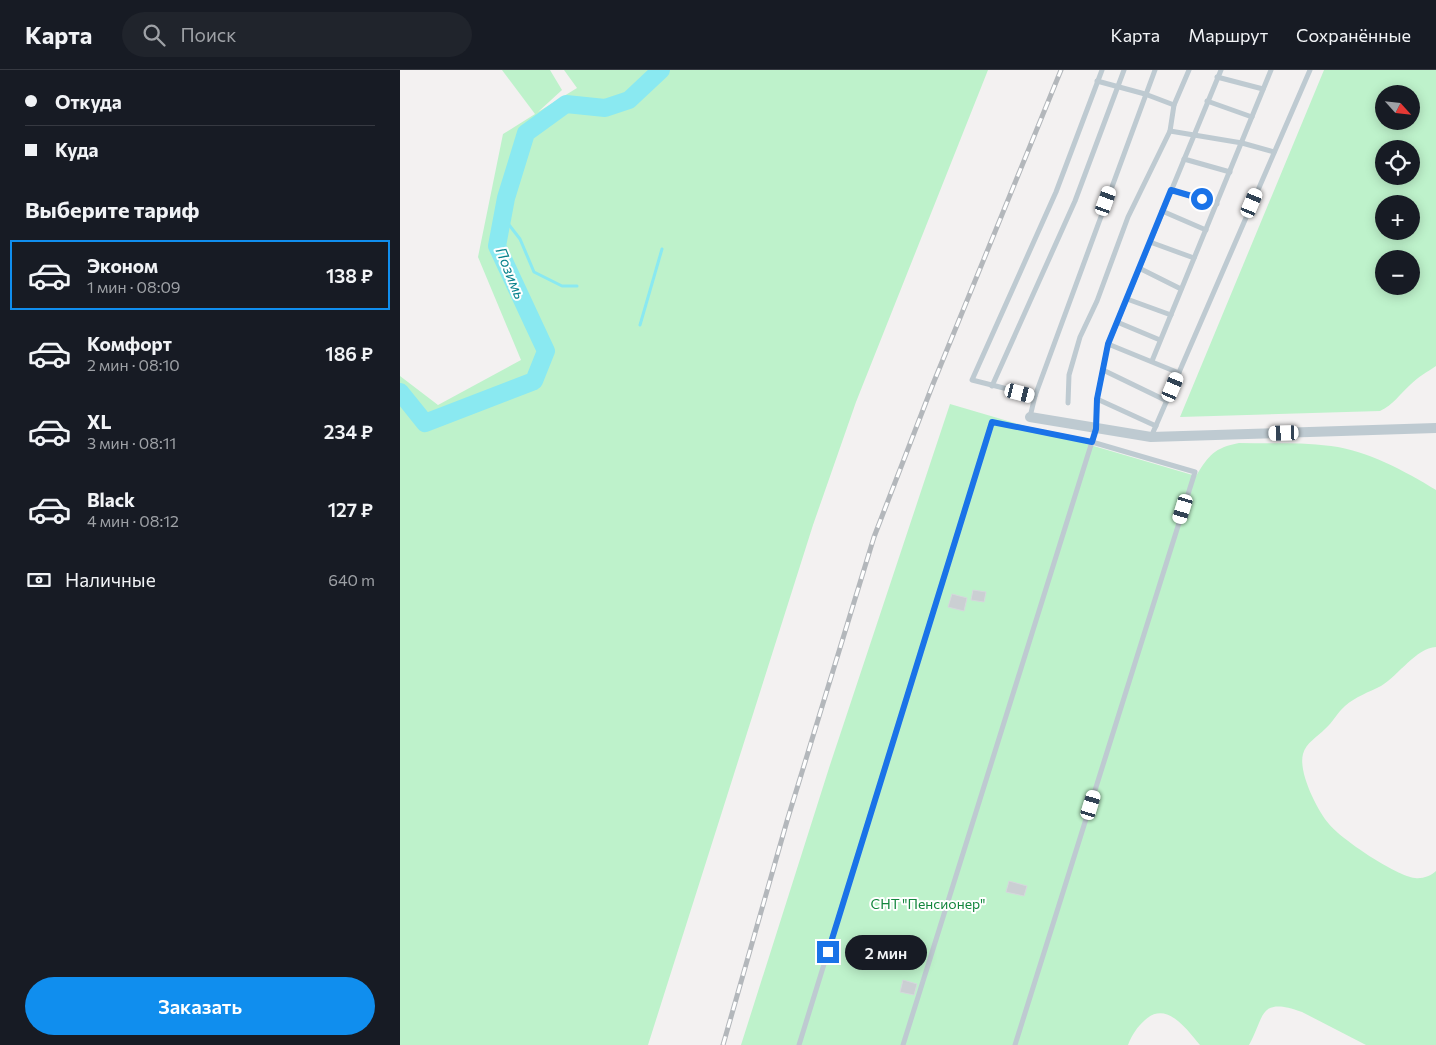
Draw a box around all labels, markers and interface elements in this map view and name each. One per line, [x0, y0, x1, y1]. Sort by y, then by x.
search box [122, 12, 472, 57]
text: Карта [25, 20, 92, 49]
icon: search [140, 21, 168, 49]
text: Поиск [180, 23, 236, 46]
text: Карта [1111, 24, 1160, 46]
text: Маршрут [1188, 24, 1268, 46]
text: Сохранённые [1296, 24, 1411, 46]
north arrow [1375, 85, 1420, 130]
map controls [1375, 85, 1420, 295]
text: Откуда [55, 90, 122, 113]
text: Куда [55, 138, 99, 161]
button: locate [1375, 140, 1420, 185]
car [1093, 184, 1118, 218]
car [1239, 186, 1264, 220]
route start [1191, 188, 1213, 210]
button: + [1375, 195, 1420, 240]
text: Выберите тариф [25, 196, 199, 223]
water label: Позимь [492, 244, 530, 302]
button: − [1375, 250, 1420, 295]
icon: car [27, 253, 72, 298]
text: Эконом [87, 254, 158, 277]
text: 138 ₽ [326, 264, 373, 287]
text: 1 мин · 08:09 [87, 277, 181, 296]
icon: car [27, 331, 72, 376]
text: Комфорт [87, 332, 172, 355]
text: 186 ₽ [325, 342, 373, 365]
text: 2 мин · 08:10 [87, 355, 180, 374]
car [1160, 370, 1185, 404]
car [1003, 382, 1036, 404]
icon: car [27, 409, 72, 454]
text: XL [87, 410, 112, 433]
text: 234 ₽ [324, 420, 373, 443]
car [1268, 425, 1299, 441]
text: 3 мин · 08:11 [87, 433, 176, 452]
icon: car [27, 487, 72, 532]
text: Black [87, 488, 135, 511]
car [1171, 492, 1194, 526]
text: 127 ₽ [328, 498, 373, 521]
text: 4 мин · 08:12 [87, 511, 179, 530]
icon: cash [25, 566, 53, 594]
text: Наличные [65, 568, 156, 591]
text: 640 m [328, 570, 375, 589]
car [1079, 788, 1102, 822]
park label: СНТ "Пенсионер" [871, 895, 985, 912]
callout: 2 мин [846, 934, 928, 970]
route end [817, 941, 839, 963]
text: 2 мин [865, 943, 907, 962]
button: Заказать [25, 977, 375, 1035]

